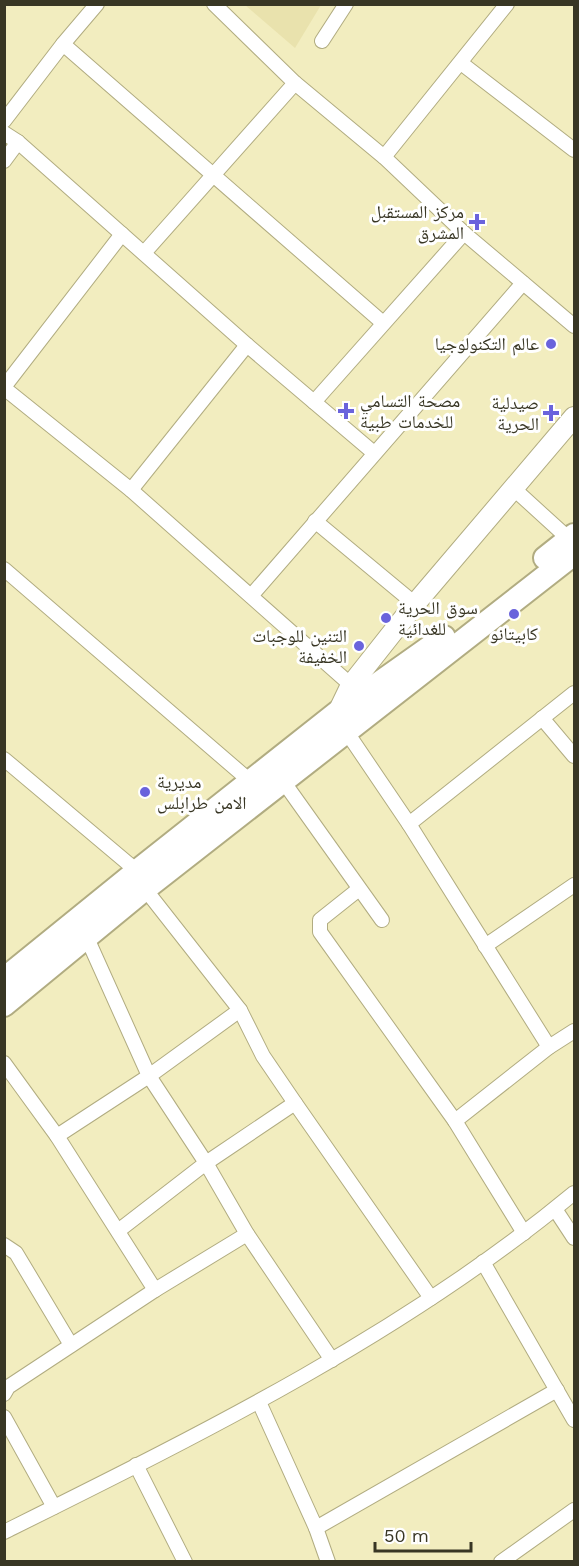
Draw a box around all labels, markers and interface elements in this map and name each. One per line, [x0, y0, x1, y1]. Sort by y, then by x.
place label: مركز المستقبل المشرق [371, 201, 464, 244]
marker: مركز المستقبل المشرق [468, 213, 486, 231]
place label: عالم التكنولوجيا [435, 333, 539, 356]
marker: عالم التكنولوجيا [544, 337, 558, 351]
place label: مصحة التسامي للخدمات طبية [360, 390, 460, 433]
place label: صيدلية الحرية [491, 392, 539, 434]
marker: مصحة التسامي للخدمات طبية [337, 402, 355, 420]
marker: صيدلية الحرية [544, 406, 558, 420]
place label: سوق الحرية للغدائية [398, 597, 478, 639]
marker: كابيتانو [507, 607, 521, 621]
marker: سوق الحرية للغدائية [379, 611, 393, 625]
place label: كابيتانو [490, 623, 538, 645]
place label: التنين للوجبات الخفيفة [252, 625, 347, 667]
marker: التنين للوجبات الخفيفة [352, 639, 366, 653]
place label: مديرية الامن طرابلس [157, 771, 247, 814]
marker: مديرية الامن طرابلس [138, 785, 152, 799]
scale bar [375, 1515, 471, 1553]
text: 50 m [384, 1525, 429, 1546]

